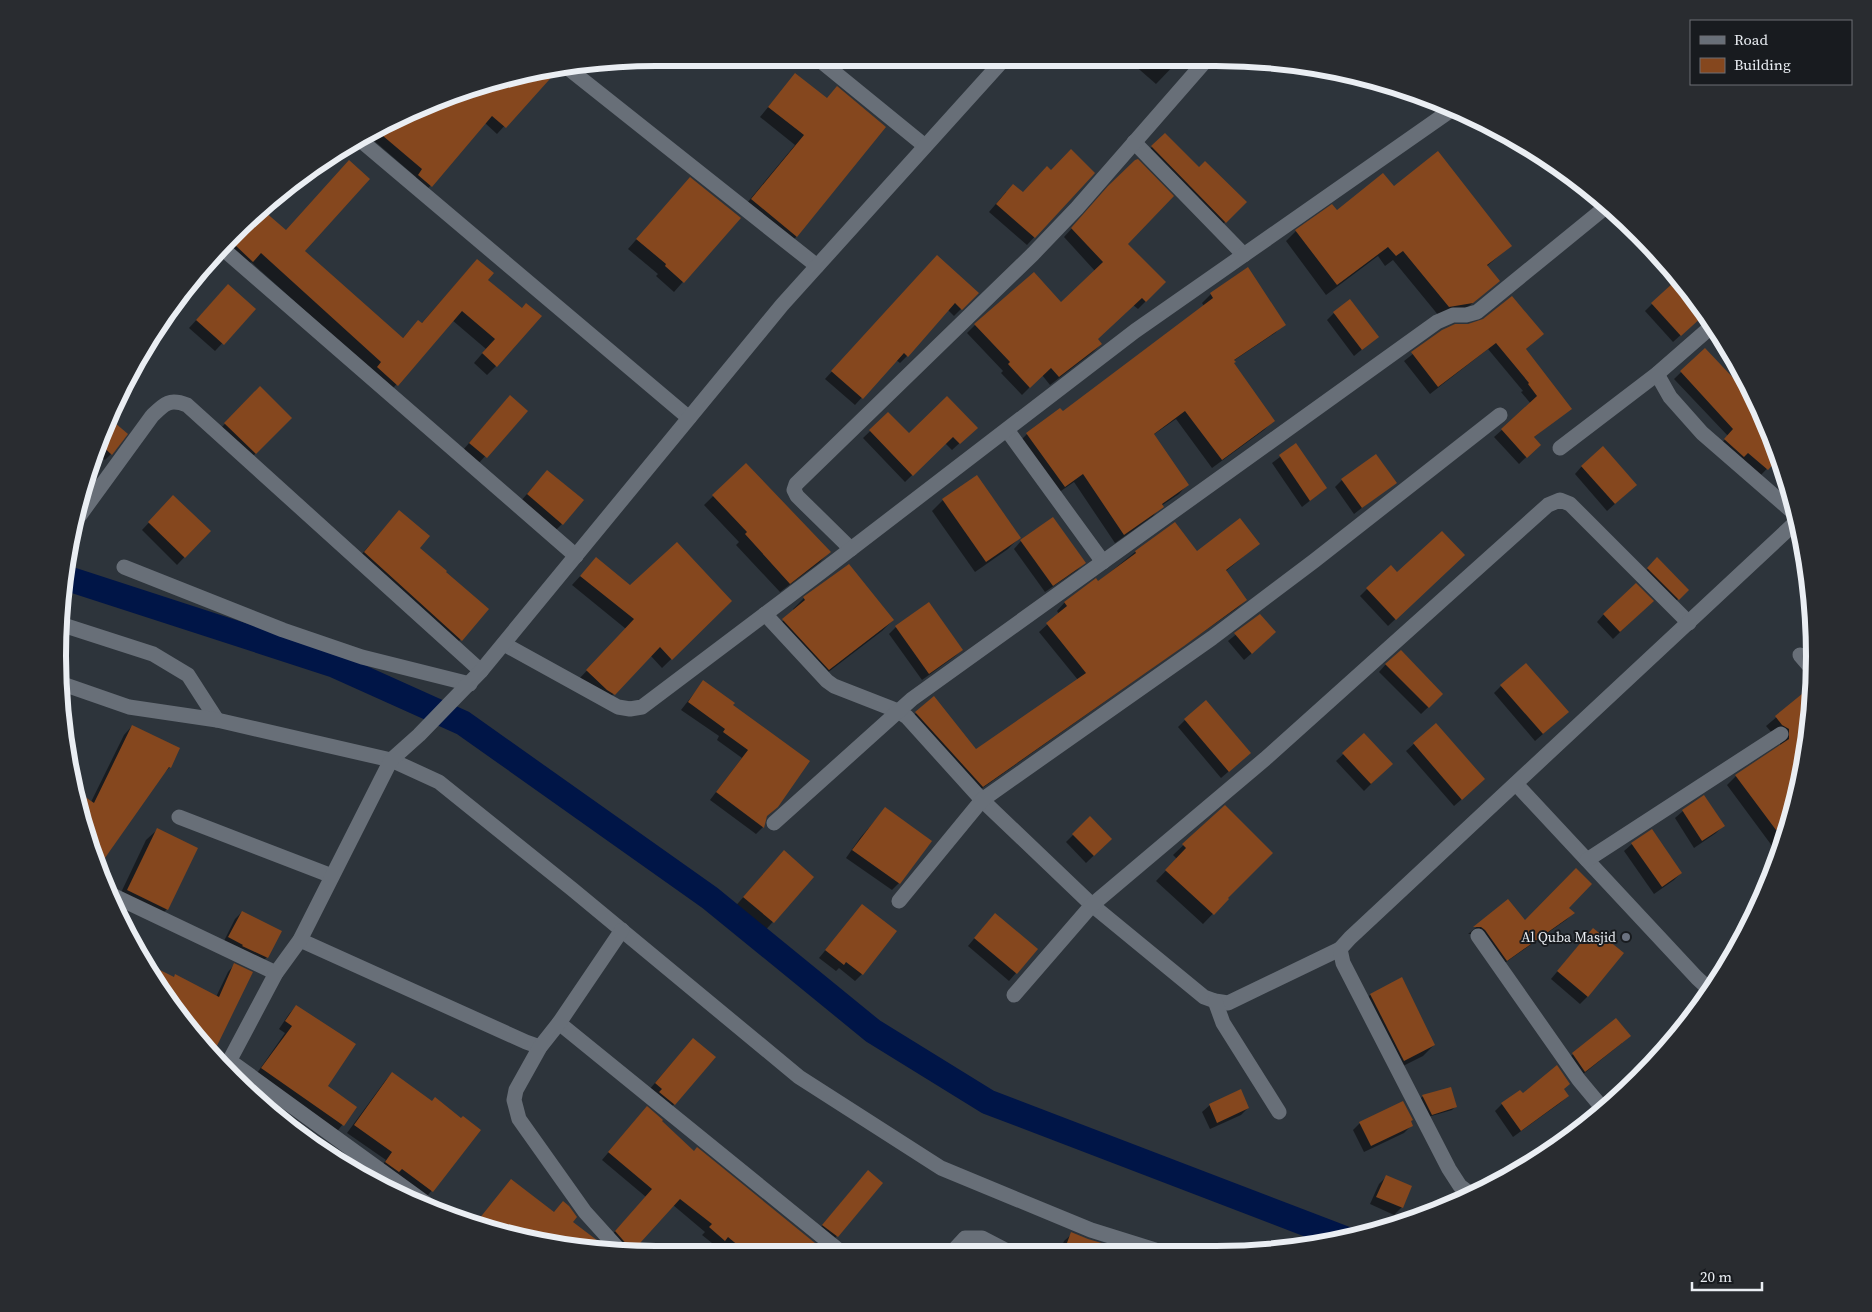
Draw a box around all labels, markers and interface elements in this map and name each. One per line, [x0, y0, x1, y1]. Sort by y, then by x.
legend [1690, 20, 1852, 85]
text: Road [1734, 29, 1768, 50]
text: Building [1734, 54, 1791, 75]
place label: Al Quba Masjid [1521, 927, 1616, 947]
marker: Al Quba Masjid [1620, 931, 1632, 943]
scale bar [1692, 1260, 1762, 1292]
text: 20 m [1700, 1266, 1732, 1287]

